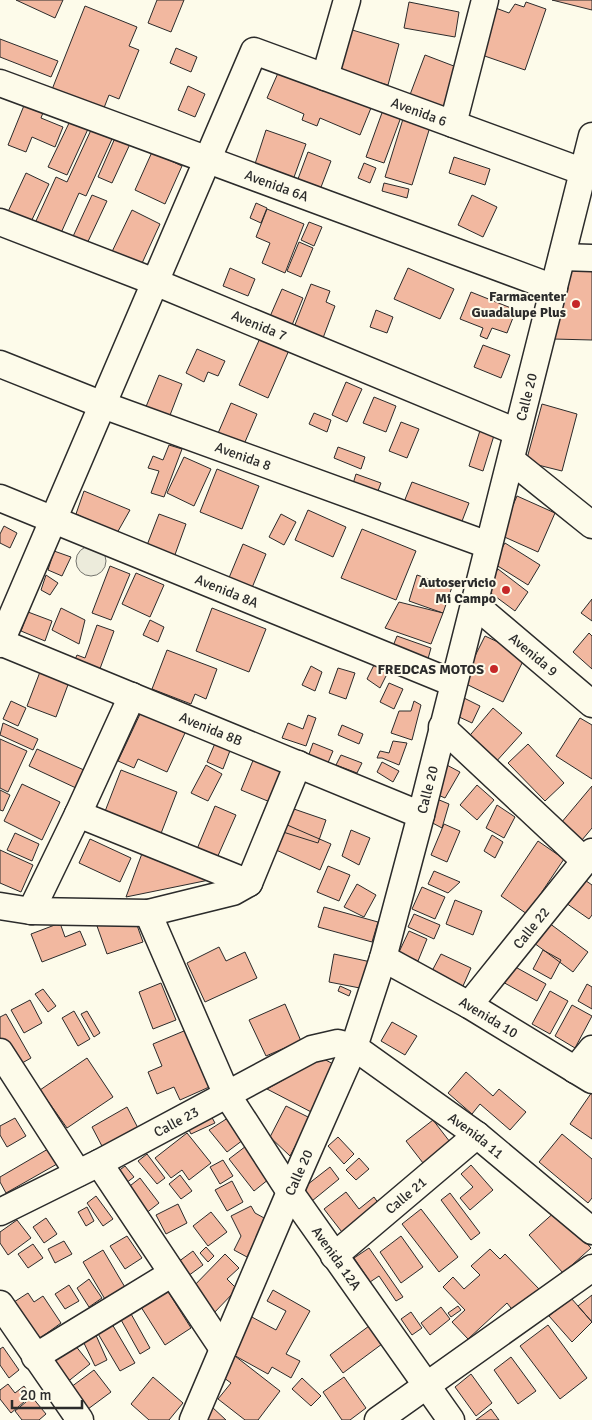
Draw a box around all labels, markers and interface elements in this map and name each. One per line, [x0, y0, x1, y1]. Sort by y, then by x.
street label: Avenida 6 [389, 94, 449, 130]
street label: Avenida 6A [242, 166, 311, 206]
place label: Farmacenter Guadalupe Plus [472, 288, 566, 321]
marker: Farmacenter Guadalupe Plus [570, 298, 582, 310]
street label: Avenida 7 [229, 307, 289, 345]
street label: Calle 20 [513, 371, 541, 423]
street label: Avenida 8 [213, 439, 273, 474]
street label: Avenida 8A [193, 571, 261, 612]
place label: Autoservicio Mi Campo [419, 574, 496, 607]
marker: Autoservicio Mi Campo [500, 584, 512, 596]
street label: Avenida 9 [505, 630, 561, 680]
place label: FREDCAS MOTOS [377, 661, 484, 678]
marker: FREDCAS MOTOS [488, 663, 500, 675]
street label: Avenida 8B [177, 709, 245, 750]
street label: Calle 20 [414, 764, 442, 815]
street label: Calle 22 [510, 904, 553, 952]
street label: Avenida 10 [456, 993, 521, 1042]
street label: Calle 23 [151, 1103, 202, 1141]
street label: Avenida 11 [445, 1109, 507, 1163]
street label: Calle 20 [281, 1147, 317, 1198]
street label: Calle 21 [382, 1173, 430, 1218]
street label: Avenida 12A [308, 1223, 365, 1294]
scale bar [12, 1378, 82, 1410]
text: 20 m [20, 1386, 51, 1404]

